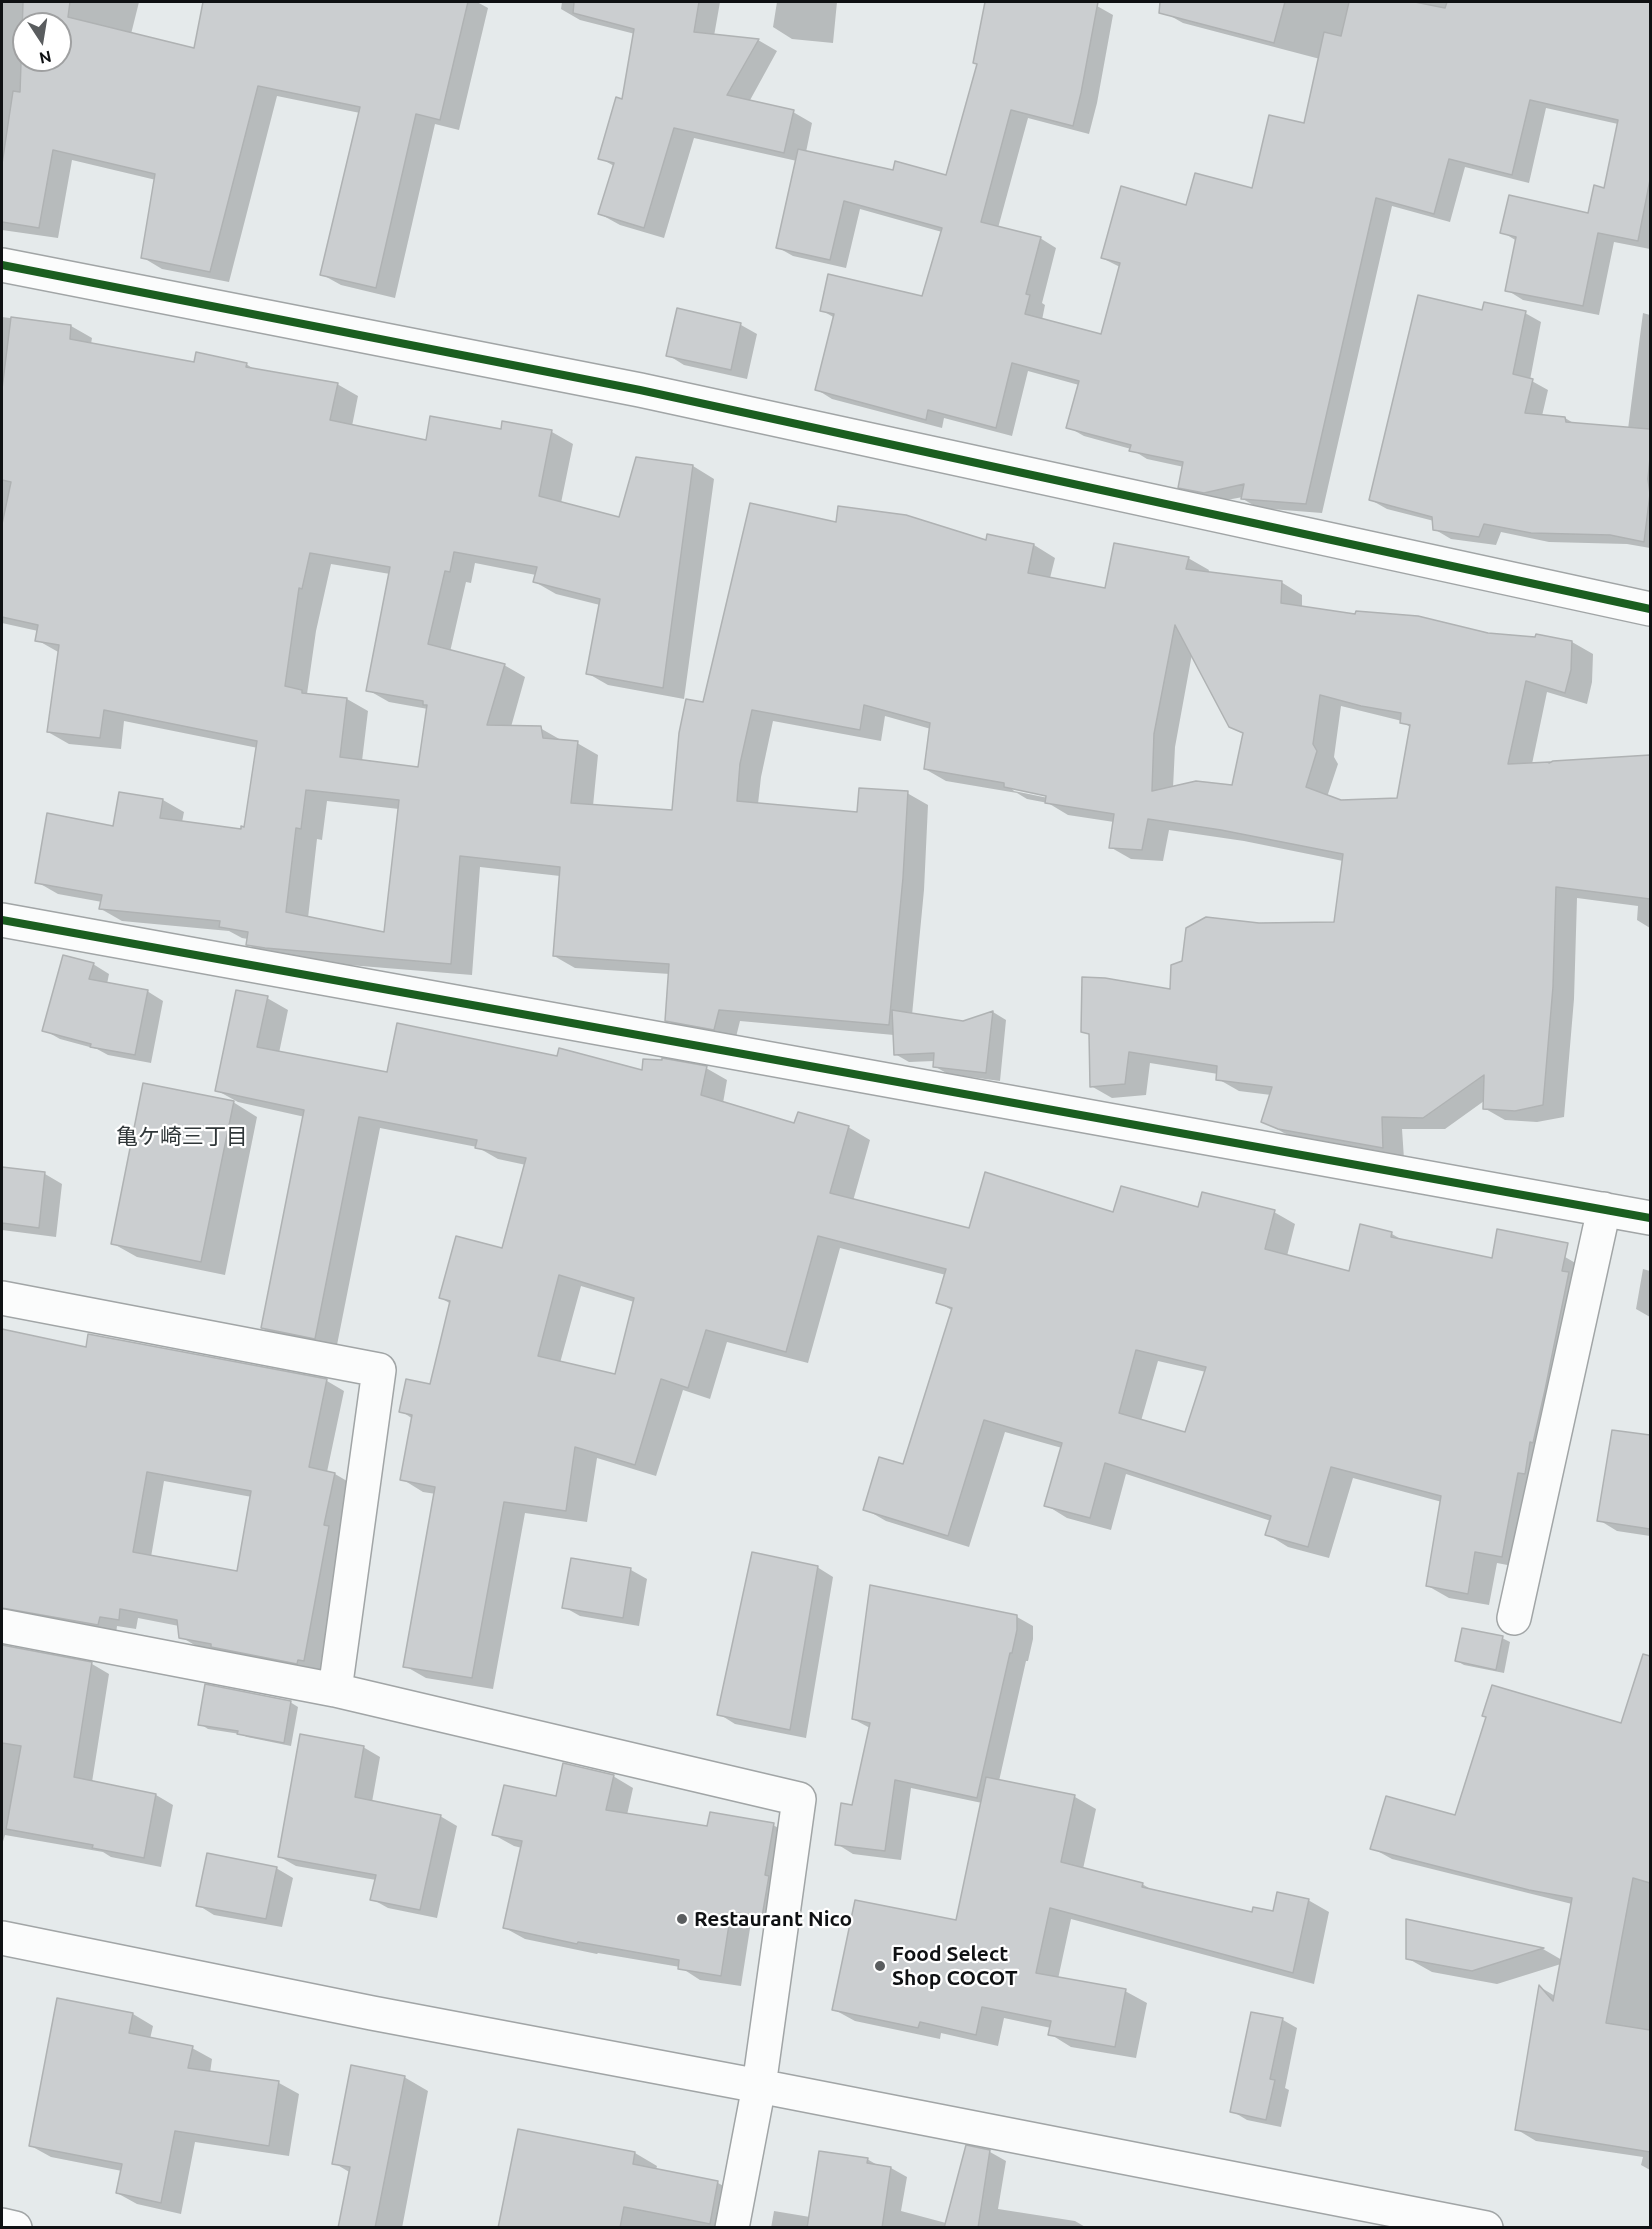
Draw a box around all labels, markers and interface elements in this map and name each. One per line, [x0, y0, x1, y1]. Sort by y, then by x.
north arrow [12, 12, 72, 72]
text: N [38, 48, 53, 68]
district label: 亀ケ崎三丁目 [116, 1124, 248, 1150]
place label: Restaurant Nico [694, 1906, 852, 1932]
marker: Restaurant Nico [675, 1912, 689, 1926]
place label: Food Select Shop COCOT [892, 1941, 1018, 1991]
marker: Food Select Shop COCOT [873, 1959, 887, 1973]

